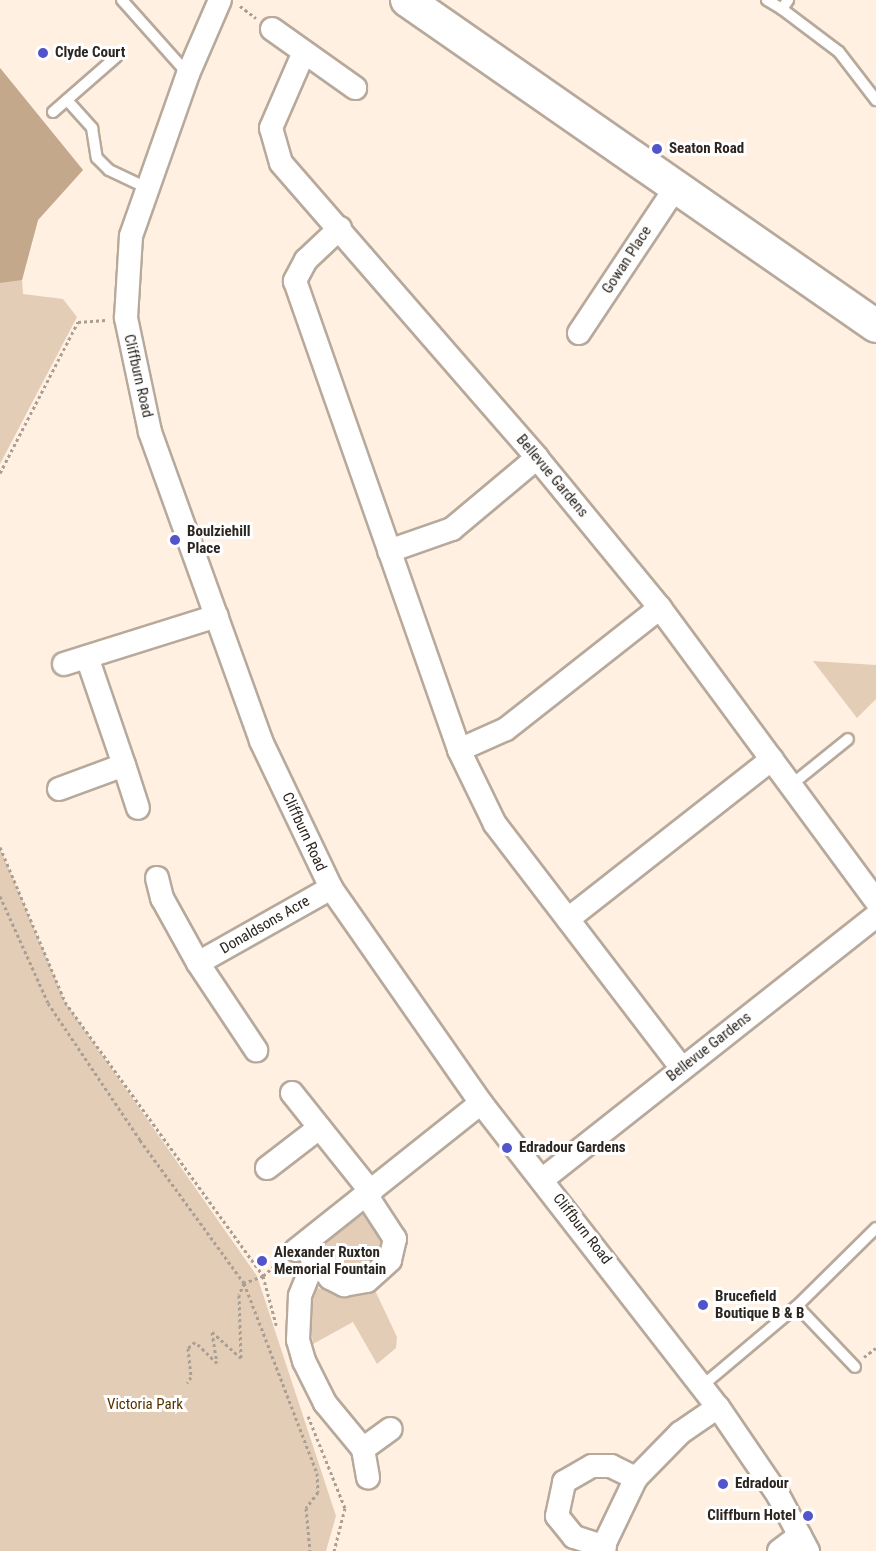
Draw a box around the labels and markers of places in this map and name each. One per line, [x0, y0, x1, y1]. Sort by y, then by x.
place label: Clyde Court [55, 44, 125, 62]
marker: Clyde Court [36, 46, 50, 60]
place label: Seaton Road [669, 140, 744, 158]
marker: Seaton Road [650, 142, 664, 156]
place label: Boulziehill Place [187, 522, 250, 557]
marker: Boulziehill Place [168, 533, 182, 547]
place label: Edradour Gardens [519, 1139, 626, 1157]
marker: Edradour Gardens [500, 1141, 514, 1155]
place label: Alexander Ruxton Memorial Fountain [274, 1243, 386, 1278]
marker: Alexander Ruxton Memorial Fountain [255, 1254, 269, 1268]
place label: Brucefield Boutique B & B [715, 1287, 805, 1322]
marker: Brucefield Boutique B & B [696, 1298, 710, 1312]
place label: Edradour [735, 1475, 789, 1493]
marker: Edradour [716, 1477, 730, 1491]
place label: Cliffburn Hotel [707, 1507, 796, 1525]
marker: Cliffburn Hotel [801, 1509, 815, 1523]

